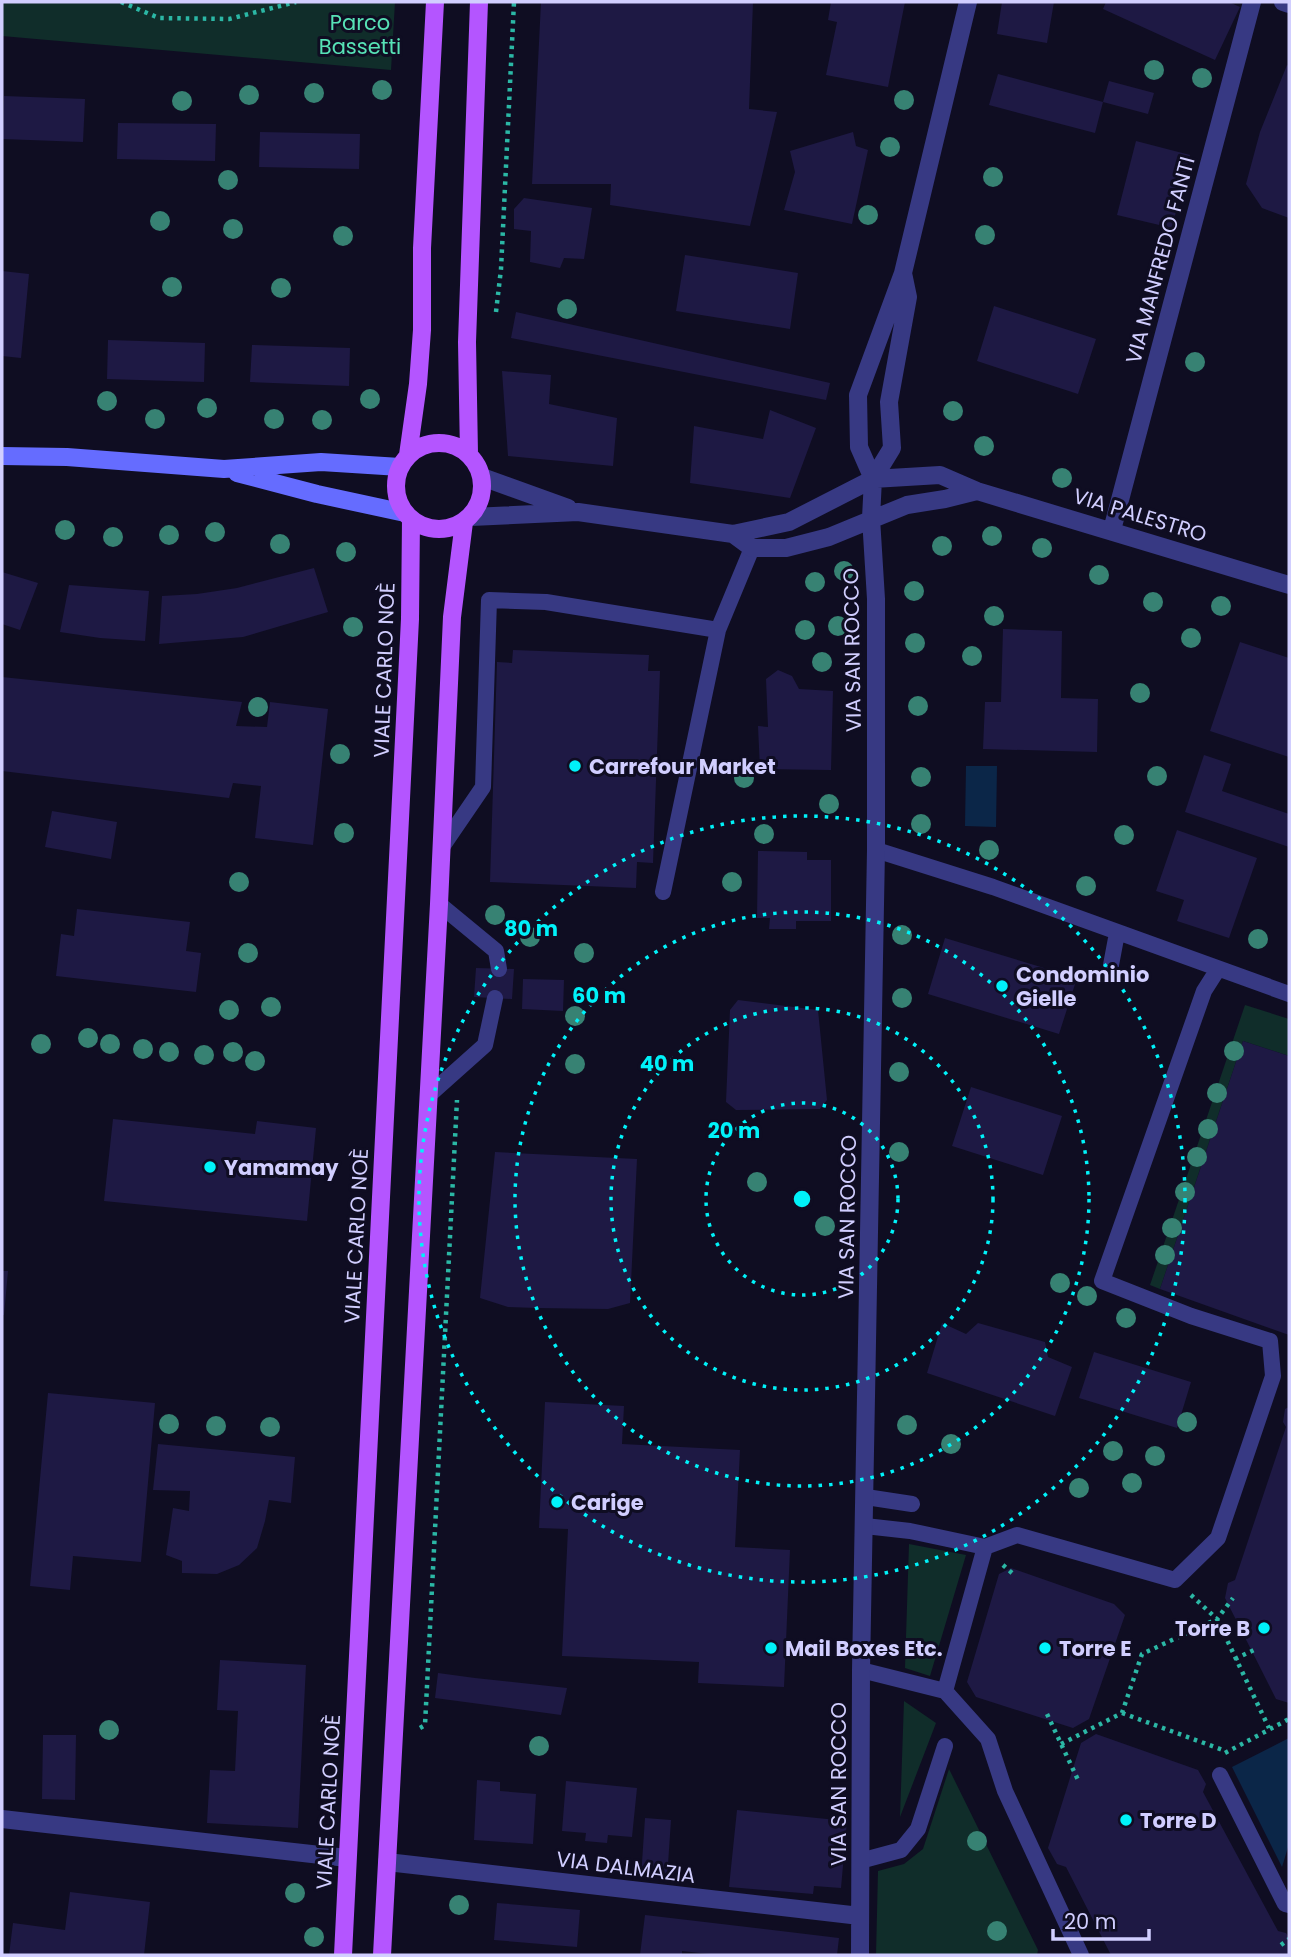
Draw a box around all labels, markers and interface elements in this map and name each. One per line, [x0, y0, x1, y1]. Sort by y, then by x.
park label: Parco Bassetti [319, 8, 401, 61]
street label: VIA MANFREDO FANTI [1118, 153, 1202, 367]
street label: VIA PALESTRO [1070, 481, 1210, 549]
street label: VIA SAN ROCCO [836, 568, 868, 732]
street label: VIALE CARLO NOÈ [366, 582, 402, 758]
place label: Carrefour Market [589, 752, 776, 781]
marker: Carrefour Market [567, 758, 583, 774]
text: 80 m [504, 914, 558, 943]
place label: Condominio Gielle [1016, 960, 1149, 1013]
marker: Condominio Gielle [994, 978, 1010, 994]
text: 60 m [572, 981, 626, 1010]
text: 40 m [640, 1049, 694, 1078]
text: 20 m [708, 1116, 760, 1145]
street label: VIA SAN ROCCO [831, 1135, 863, 1299]
street label: VIALE CARLO NOÈ [337, 1148, 375, 1324]
place label: Yamamay [224, 1153, 339, 1182]
marker: Yamamay [202, 1159, 218, 1175]
centre of rings [790, 1187, 814, 1211]
place label: Carige [571, 1488, 644, 1517]
marker: Carige [549, 1494, 565, 1510]
place label: Torre B [1175, 1614, 1250, 1643]
marker: Torre B [1256, 1620, 1272, 1636]
place label: Mail Boxes Etc. [785, 1634, 943, 1663]
place label: Torre E [1059, 1634, 1132, 1663]
marker: Mail Boxes Etc. [763, 1640, 779, 1656]
marker: Torre E [1037, 1640, 1053, 1656]
street label: VIA SAN ROCCO [824, 1702, 853, 1866]
street label: VIALE CARLO NOÈ [309, 1714, 347, 1890]
place label: Torre D [1140, 1806, 1216, 1835]
marker: Torre D [1118, 1812, 1134, 1828]
street label: VIA DALMAZIA [555, 1844, 697, 1890]
scale bar [1053, 1898, 1149, 1942]
text: 20 m [1064, 1907, 1117, 1936]

